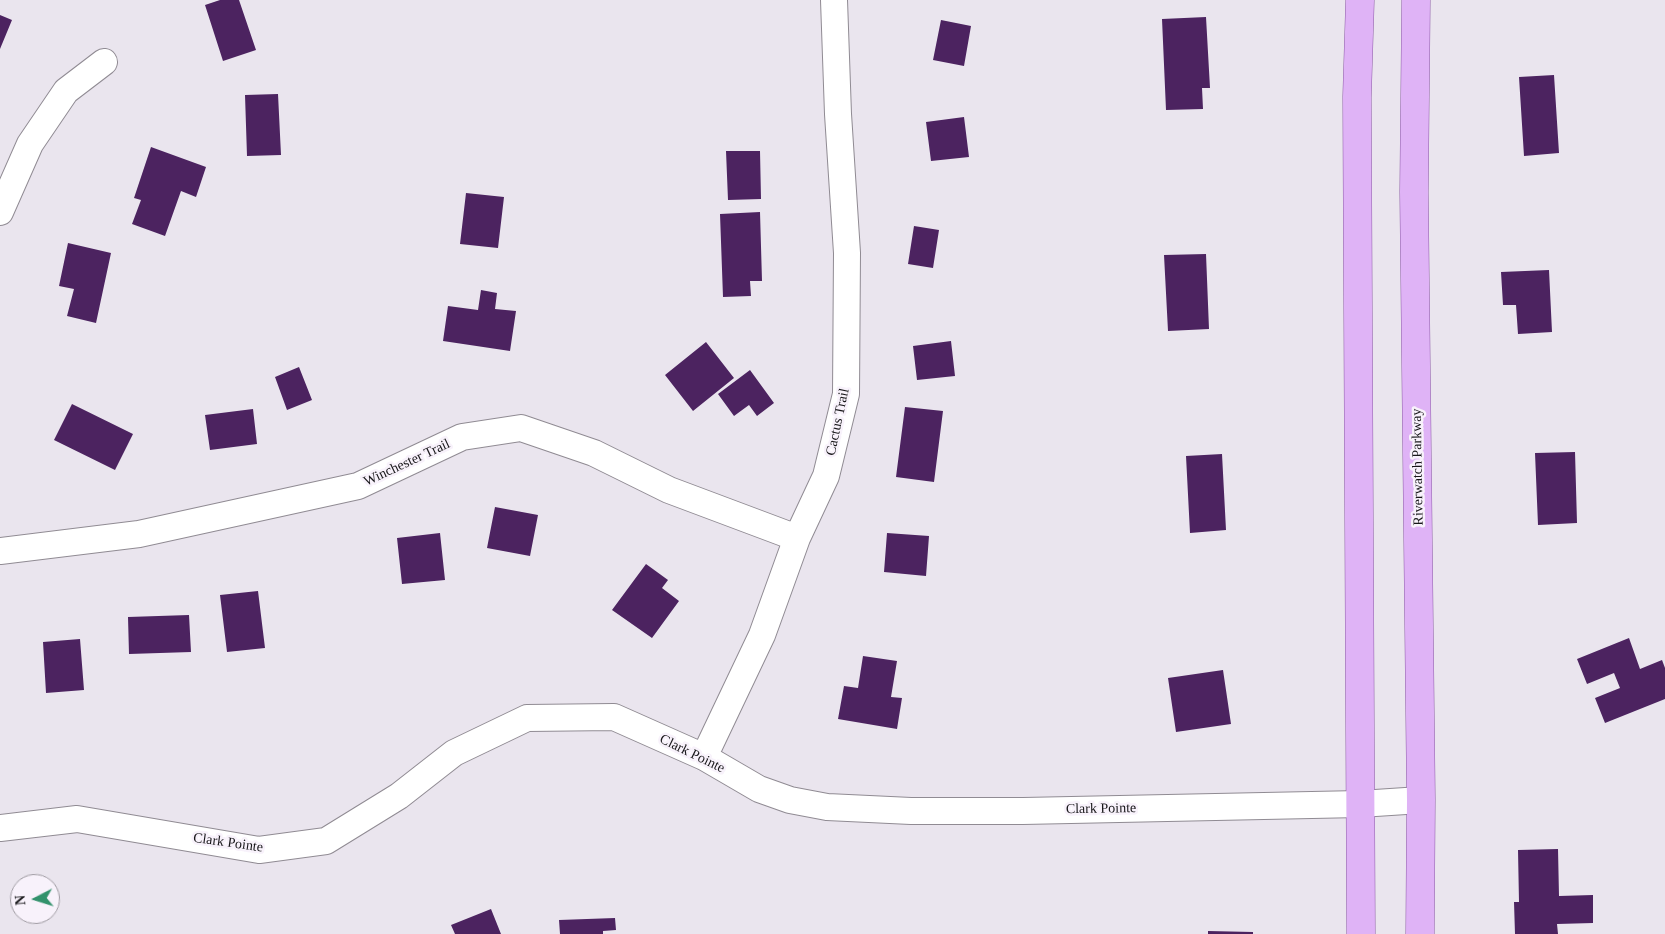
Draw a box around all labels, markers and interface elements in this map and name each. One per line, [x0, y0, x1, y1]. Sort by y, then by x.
street label: Cactus Trail [823, 387, 853, 457]
street label: Riverwatch Parkway [1409, 408, 1427, 526]
street label: Winchester Trail [361, 436, 453, 490]
street label: Clark Pointe [657, 731, 727, 777]
street label: Clark Pointe [1066, 800, 1136, 818]
street label: Clark Pointe [192, 830, 264, 856]
north arrow [10, 874, 60, 924]
text: N [13, 895, 28, 906]

